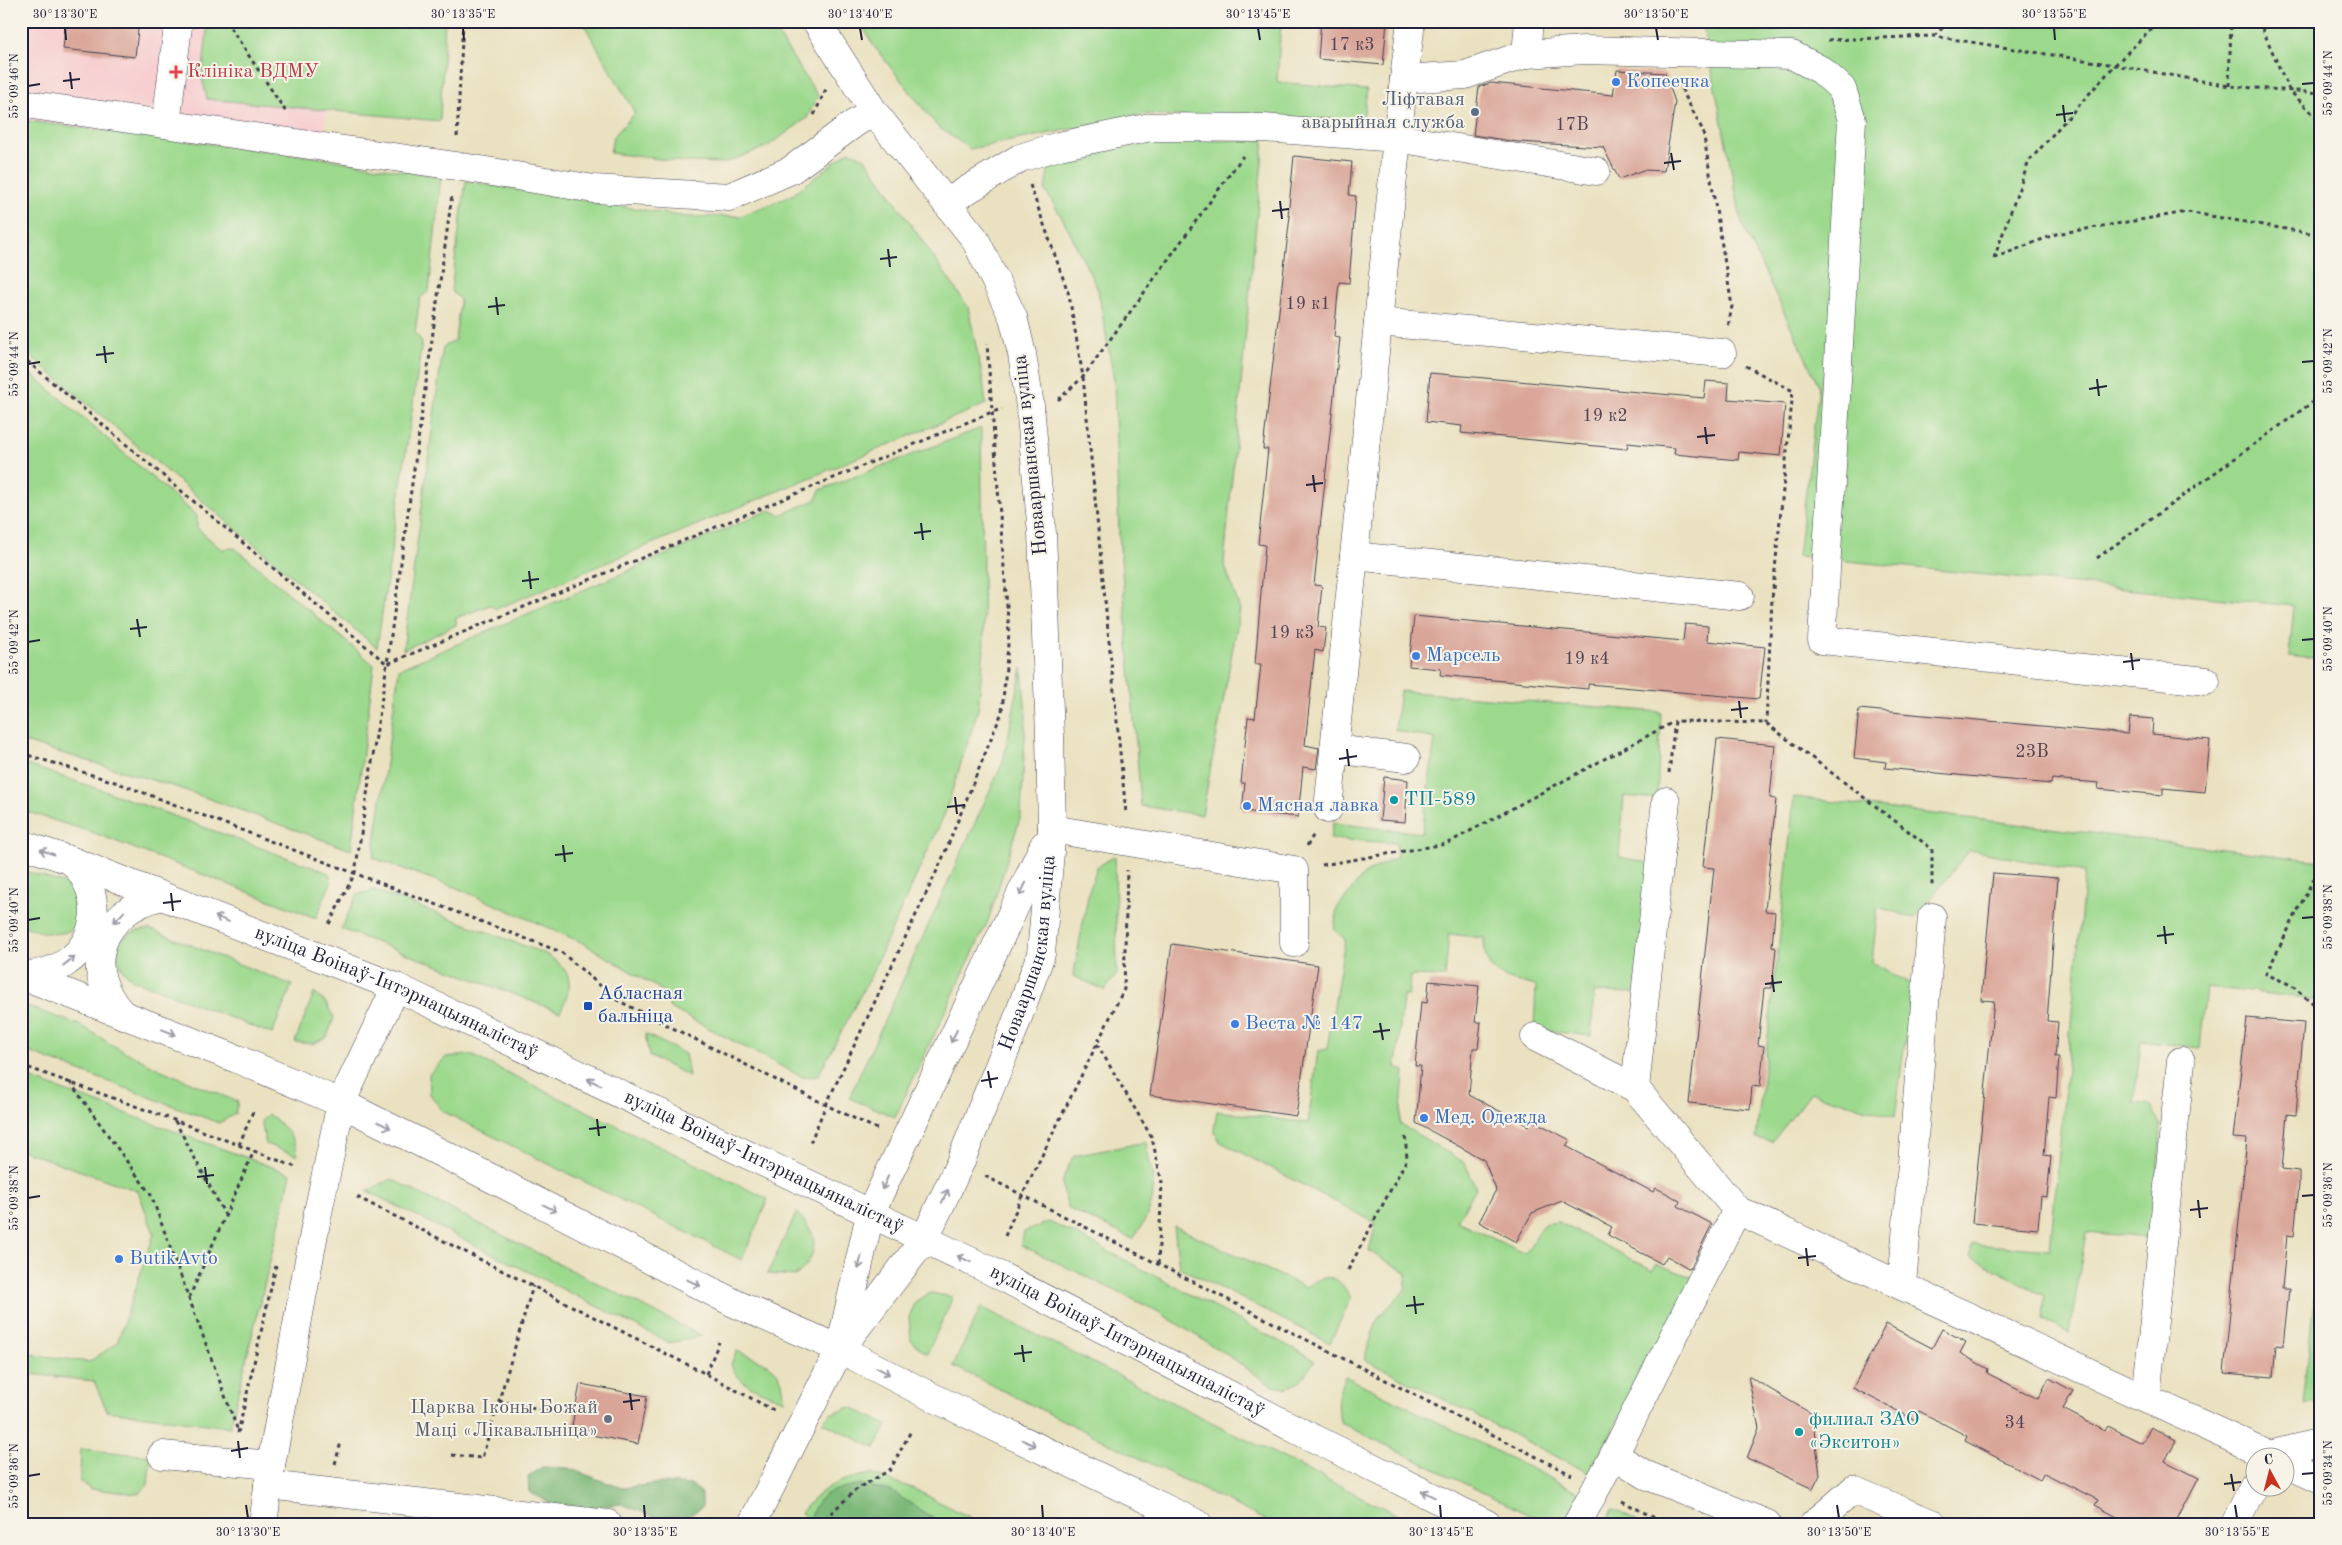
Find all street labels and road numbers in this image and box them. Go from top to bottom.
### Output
street label: Новааршанская вуліца [1011,354,1051,556]
street label: Новааршанская вуліца [996,854,1060,1054]
street label: вуліца Воінаў-Інтэрнацыяналістаў [252,923,542,1063]
street label: вуліца Воінаў-Інтэрнацыяналістаў [621,1087,907,1238]
street label: вуліца Воінаў-Інтэрнацыяналістаў [986,1262,1268,1422]

